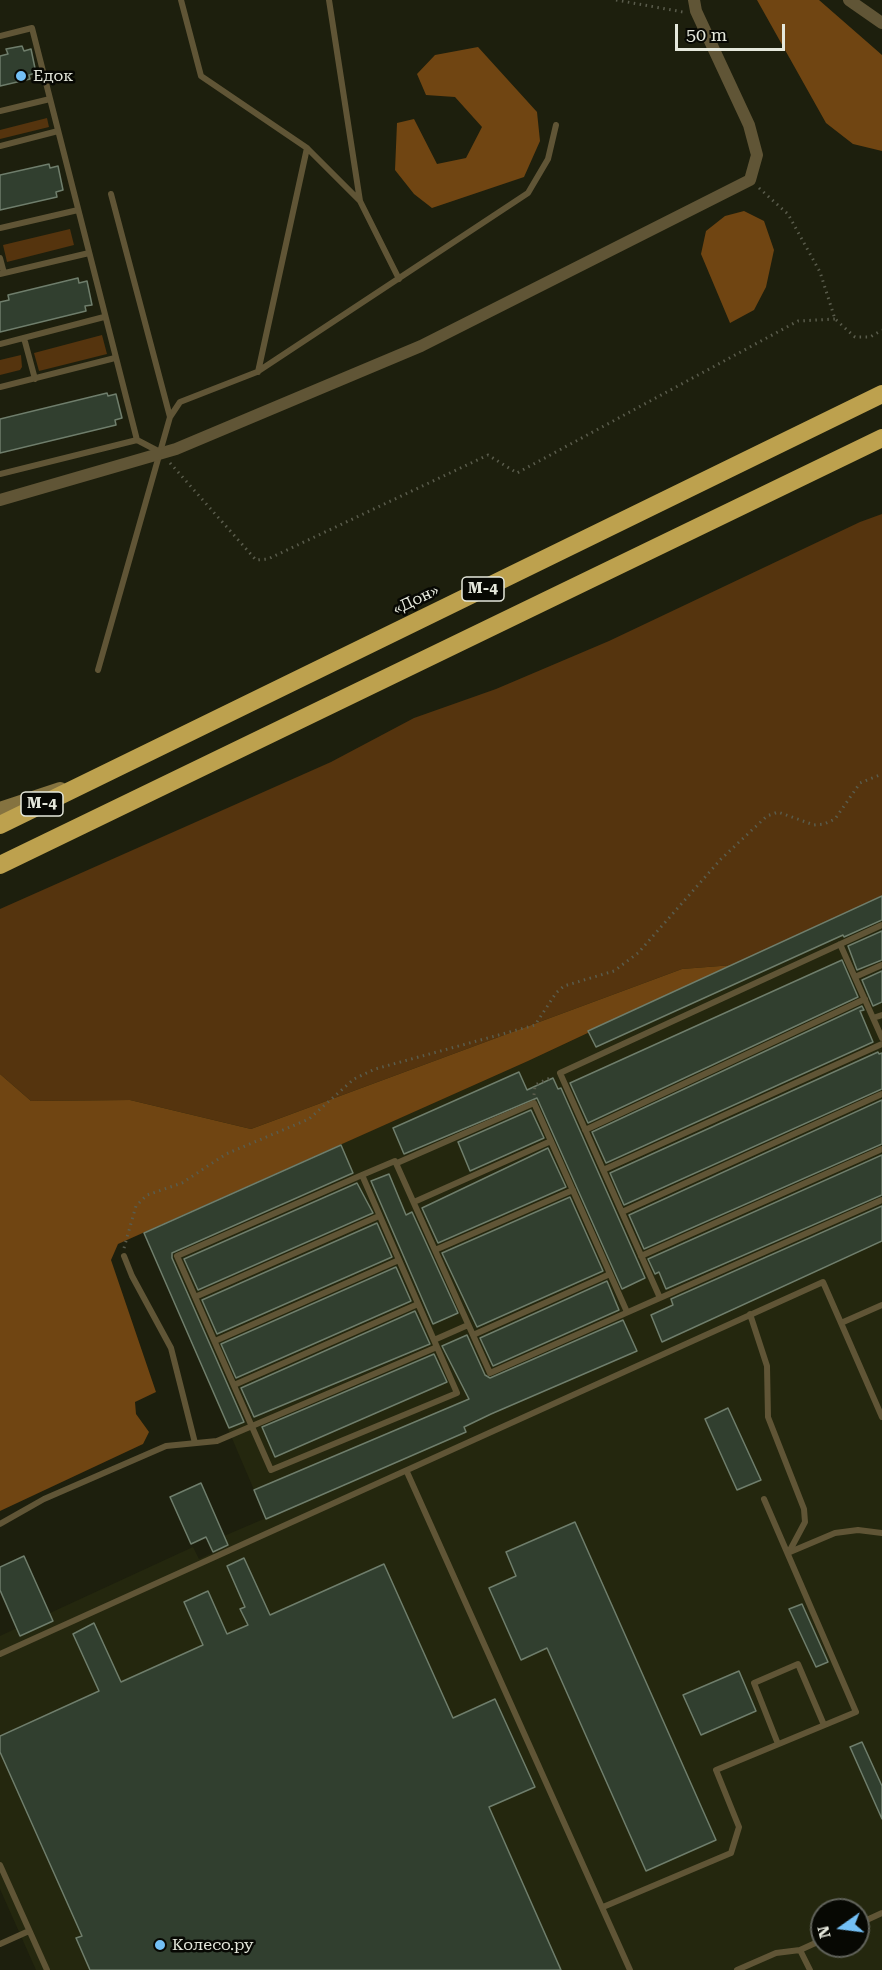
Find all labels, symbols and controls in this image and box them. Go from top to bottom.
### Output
scale bar [678,12,788,50]
text: 50 m [686,24,727,45]
place label: Едок [33,66,73,86]
marker: Едок [14,69,28,83]
road number: М-4 [462,577,504,601]
street label: «Дон» [390,581,442,619]
road number: М-4 [21,792,63,816]
north arrow [810,1898,870,1958]
text: N [813,1924,835,1940]
place label: Колесо.ру [172,1935,253,1955]
marker: Колесо.ру [153,1938,167,1952]

